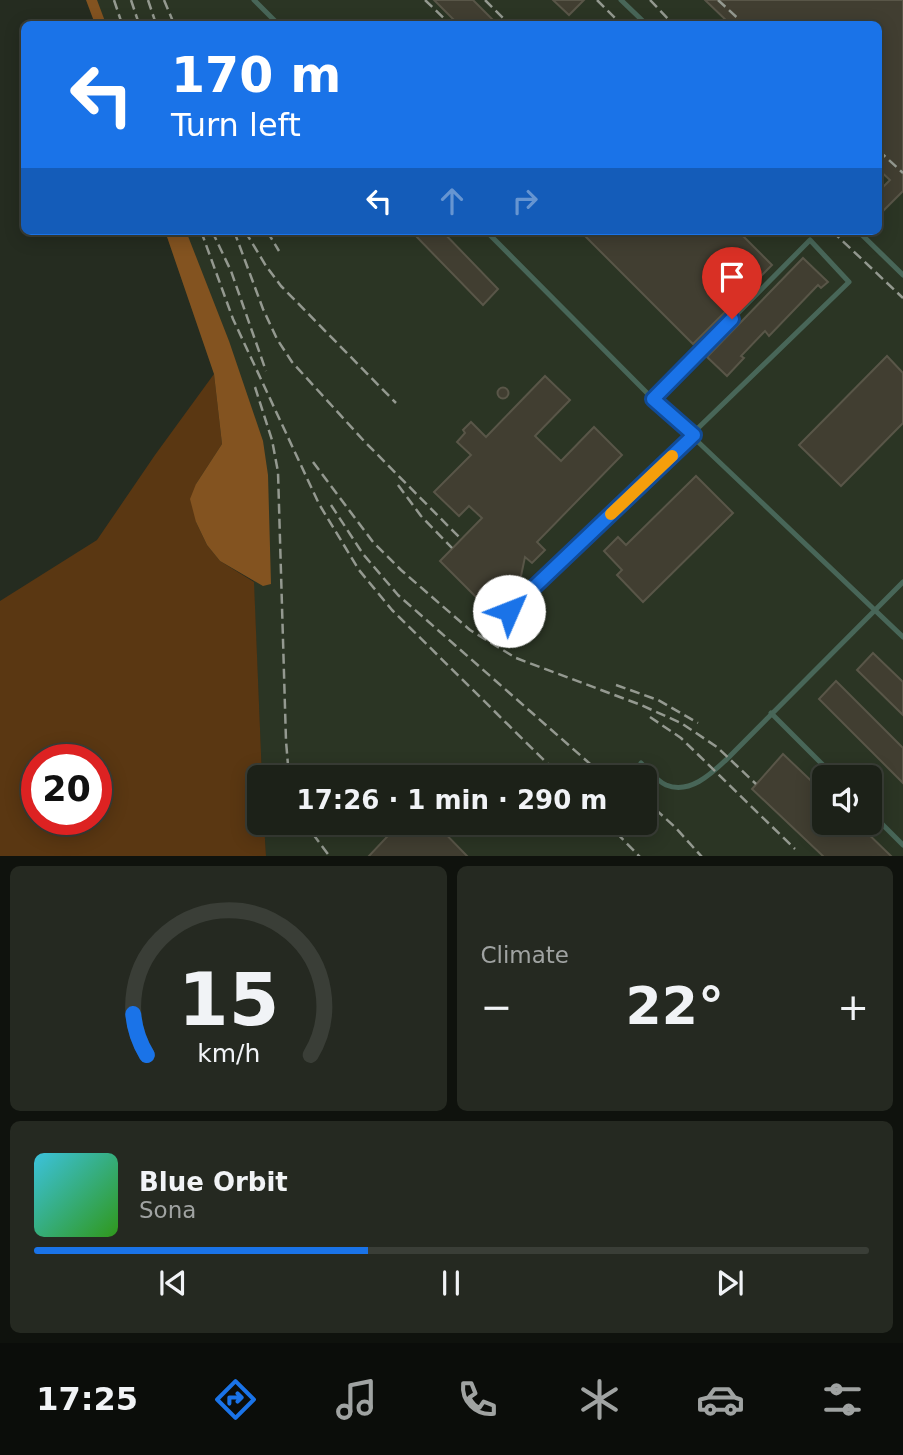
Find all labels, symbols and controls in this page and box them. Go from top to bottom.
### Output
text: 170 m [171,47,341,104]
icon: left [56,49,147,140]
text: Turn left [171,106,301,144]
icon: left [360,182,398,220]
icon: ahead [433,182,471,220]
icon: right [506,182,544,220]
pin [702,247,762,319]
icon: arrive [713,258,751,296]
position arrow [472,574,546,648]
speed limit sign: 20 [21,744,112,835]
map controls [812,765,882,835]
button: sound [812,765,882,835]
text: 17:26 · 1 min · 290 m [297,785,607,815]
text: Climate [481,942,569,968]
text: 15 [178,957,279,1042]
text: 22° [626,976,724,1036]
text: − [481,985,512,1029]
text: + [837,985,869,1029]
text: km/h [197,1038,260,1067]
text: Blue Orbit [139,1167,288,1197]
text: Sona [139,1197,196,1223]
icon: previous [154,1264,192,1302]
icon: pause [432,1264,470,1302]
icon: next [711,1264,749,1302]
icon: directions [211,1375,260,1424]
icon: music [332,1375,381,1424]
icon: phone [453,1375,502,1424]
icon: climate [575,1375,624,1424]
icon: car [696,1375,745,1424]
icon: filters [818,1375,867,1424]
text: 17:25 [36,1380,138,1418]

